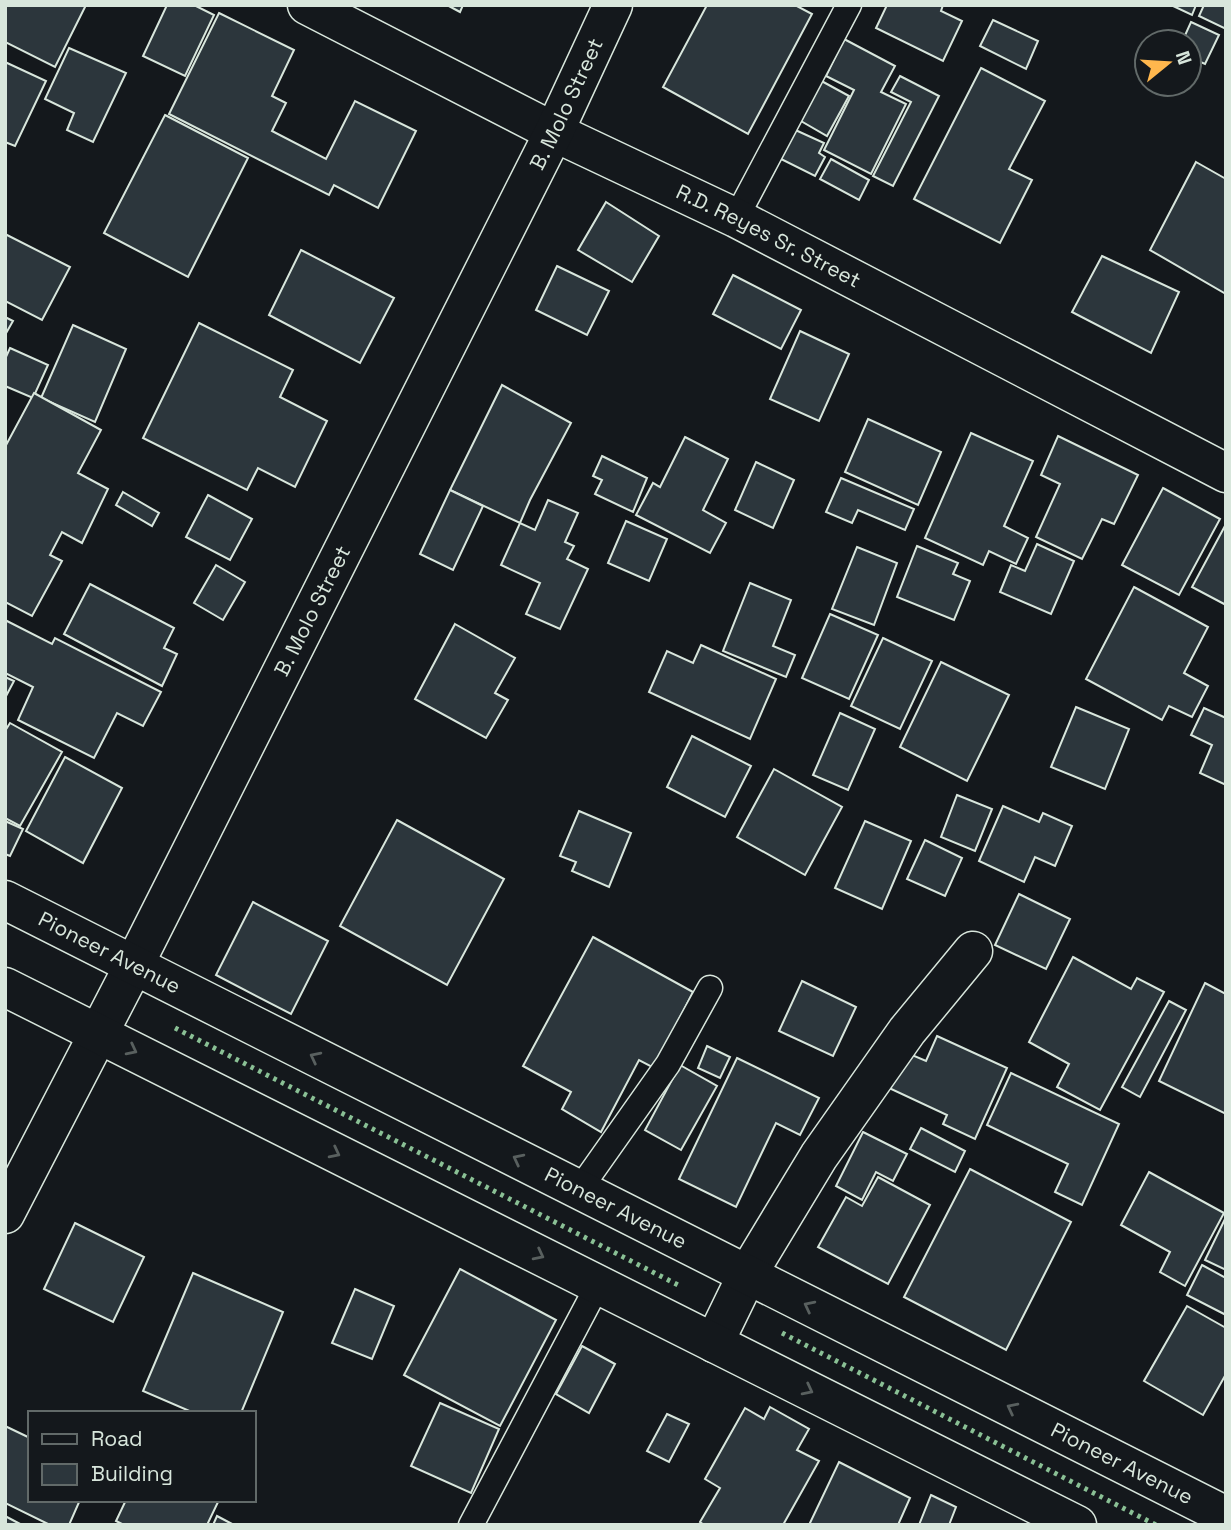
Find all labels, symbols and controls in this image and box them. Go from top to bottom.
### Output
north arrow [1133,28,1203,98]
street label: B. Molo Street [523,34,609,174]
text: N [1170,48,1198,68]
street label: R.D. Reyes Sr. Street [672,178,865,294]
street label: B. Molo Street [268,541,356,681]
street label: Pioneer Avenue [34,905,185,999]
one-way arrow [125,1042,137,1056]
one-way arrow [310,1051,322,1065]
one-way arrow [328,1144,340,1158]
one-way arrow [513,1153,525,1167]
street label: Pioneer Avenue [540,1161,692,1255]
one-way arrow [531,1246,544,1260]
one-way arrow [804,1300,816,1314]
one-way arrow [800,1381,813,1395]
one-way arrow [1007,1403,1019,1417]
legend [28,1411,256,1502]
street label: Pioneer Avenue [1047,1416,1198,1510]
text: Road [91,1425,143,1452]
text: Building [91,1460,173,1487]

